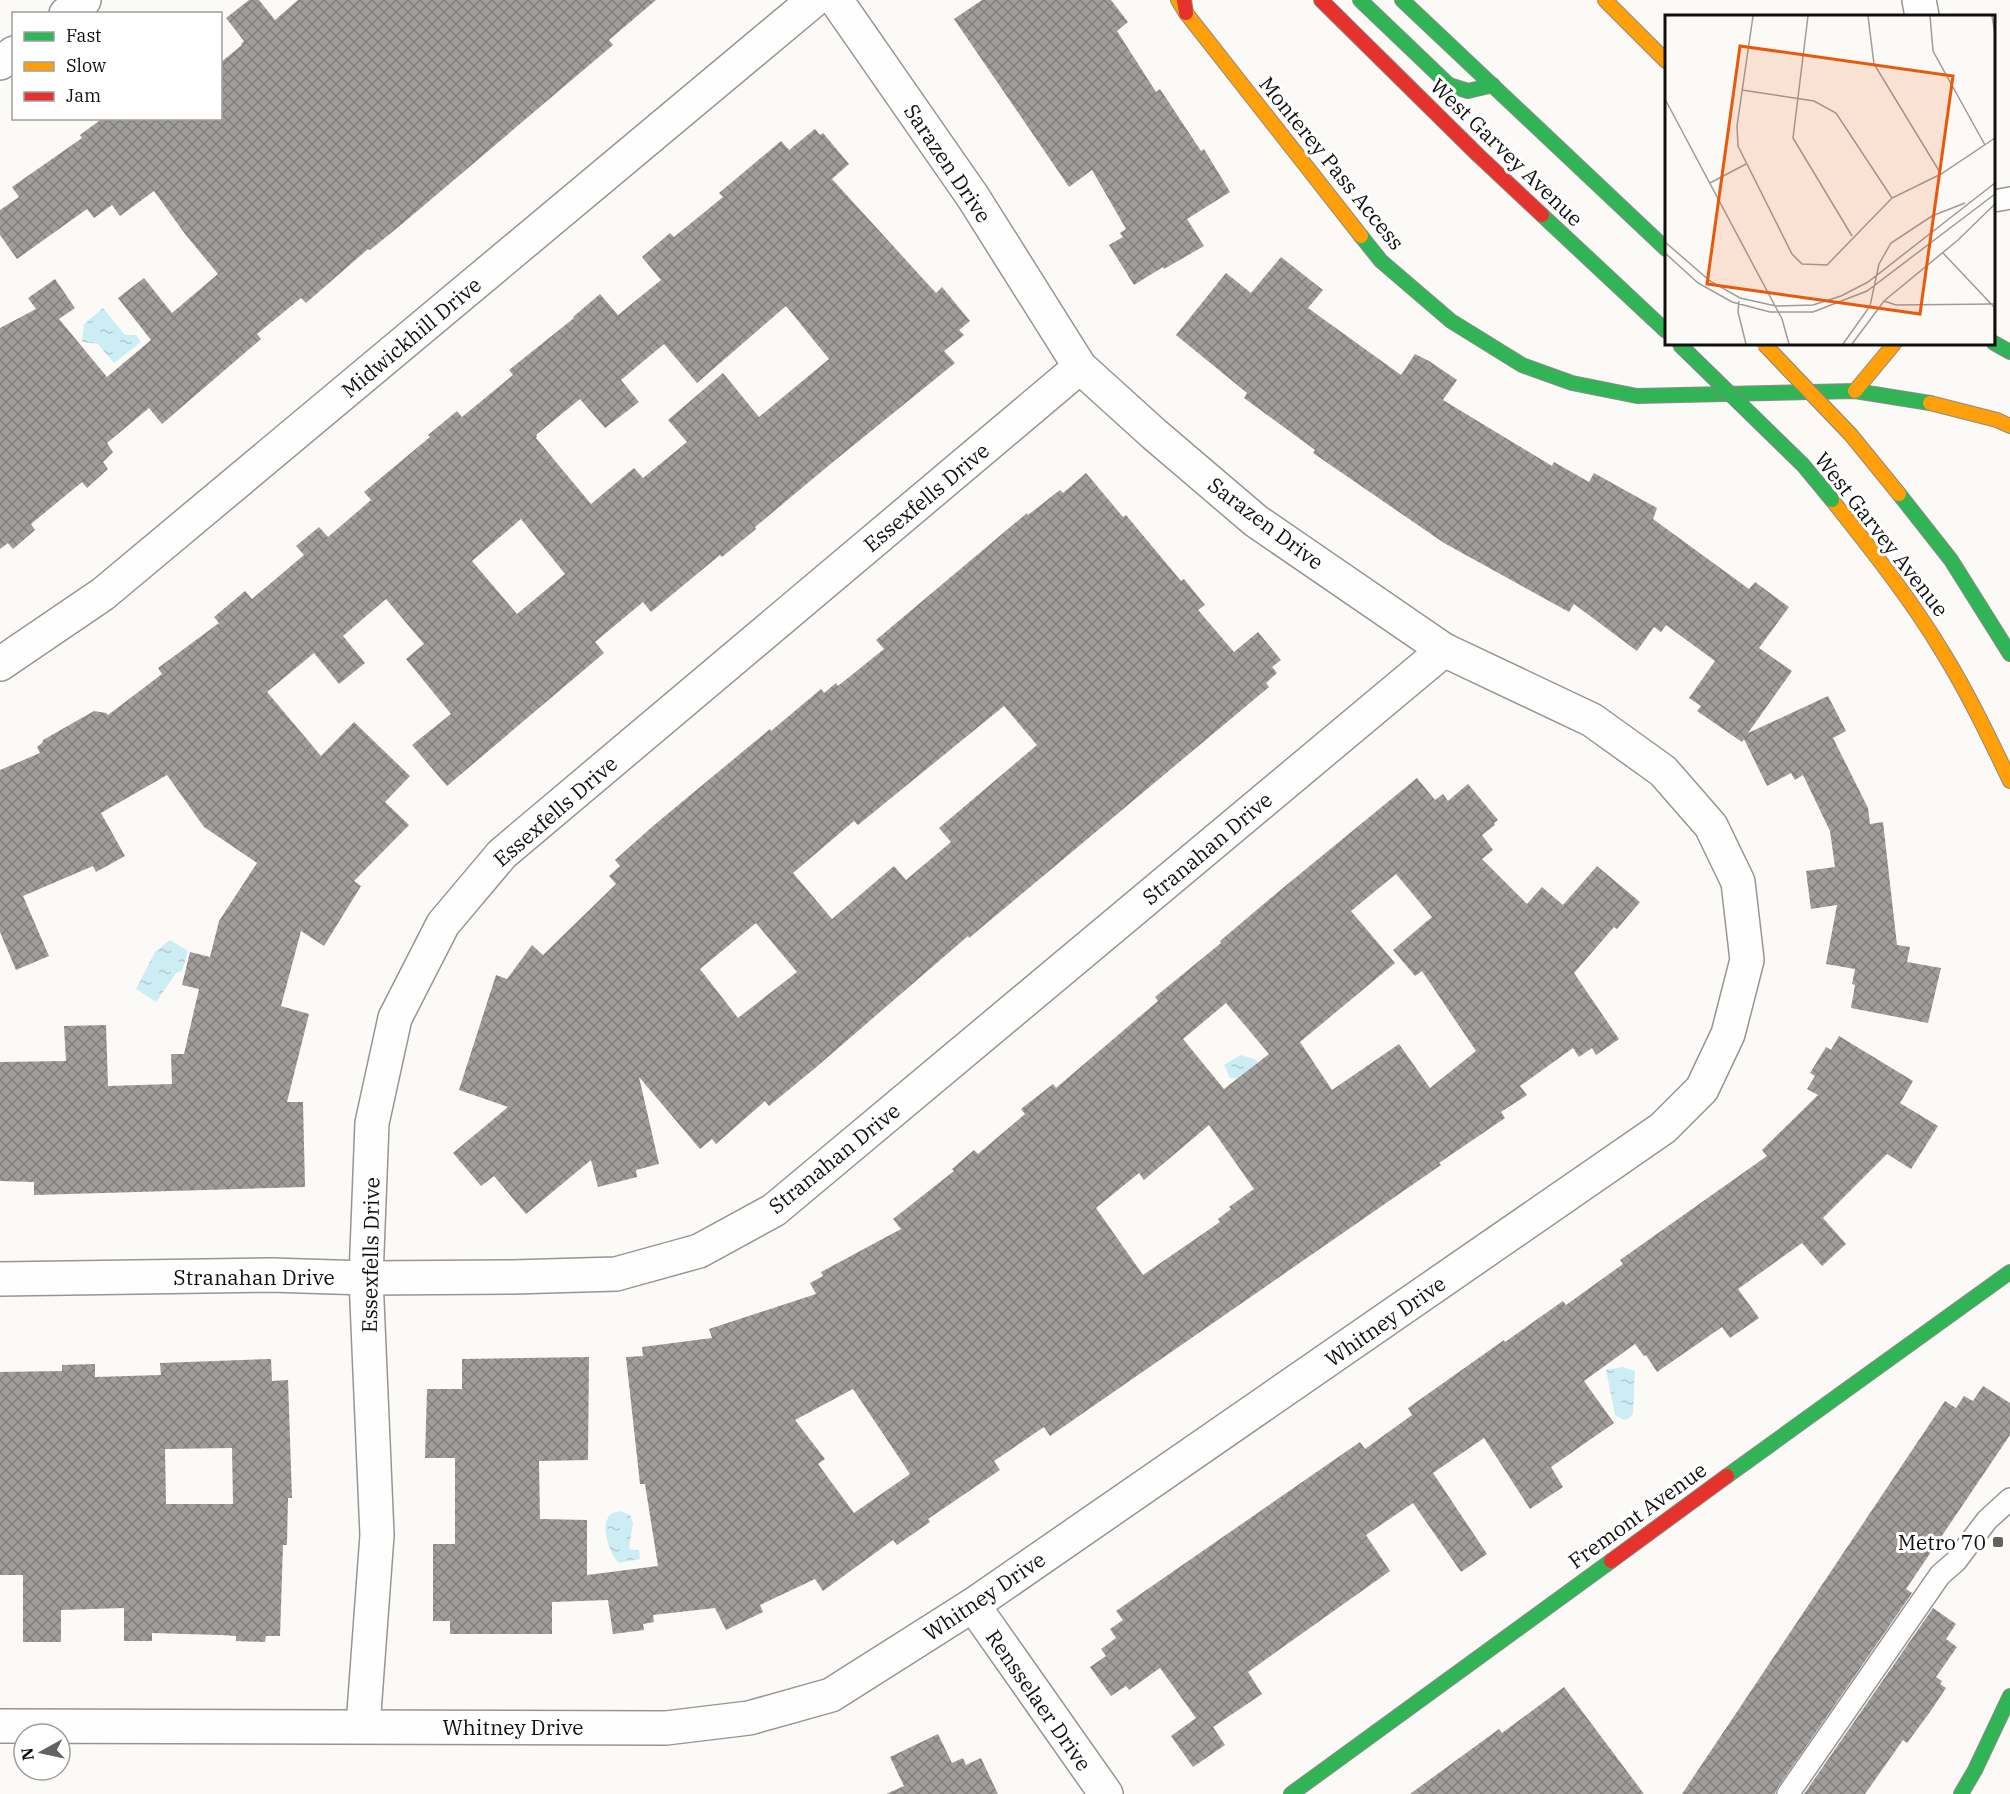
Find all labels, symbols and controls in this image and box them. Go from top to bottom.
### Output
legend [12,12,222,120]
inset map [1665,15,1995,345]
text: Fast [66,24,101,47]
text: Slow [66,54,106,77]
street label: Monterey Pass Access [1253,70,1411,256]
street label: West Garvey Avenue [1425,72,1589,232]
text: Jam [66,84,101,107]
street label: Sarazen Drive [898,98,998,228]
street label: Midwickhill Drive [335,270,487,404]
street label: Essexfells Drive [857,436,995,558]
street label: West Garvey Avenue [1809,446,1955,622]
street label: Sarazen Drive [1203,470,1329,576]
street label: Essexfells Drive [487,749,623,873]
street label: Stranahan Drive [1136,785,1278,911]
street label: Stranahan Drive [763,1096,905,1220]
street label: Essexfells Drive [355,1177,385,1333]
street label: Stranahan Drive [173,1263,335,1291]
street label: Whitney Drive [1319,1269,1451,1373]
street label: Fremont Avenue [1562,1455,1712,1575]
place label: Metro 70 [1898,1528,1986,1556]
marker: Metro 70 [1991,1535,2005,1549]
street label: Whitney Drive [918,1545,1050,1647]
street label: Rensselaer Drive [980,1624,1098,1776]
street label: Whitney Drive [442,1713,584,1741]
north arrow [12,1722,72,1782]
text: N [16,1746,38,1762]

